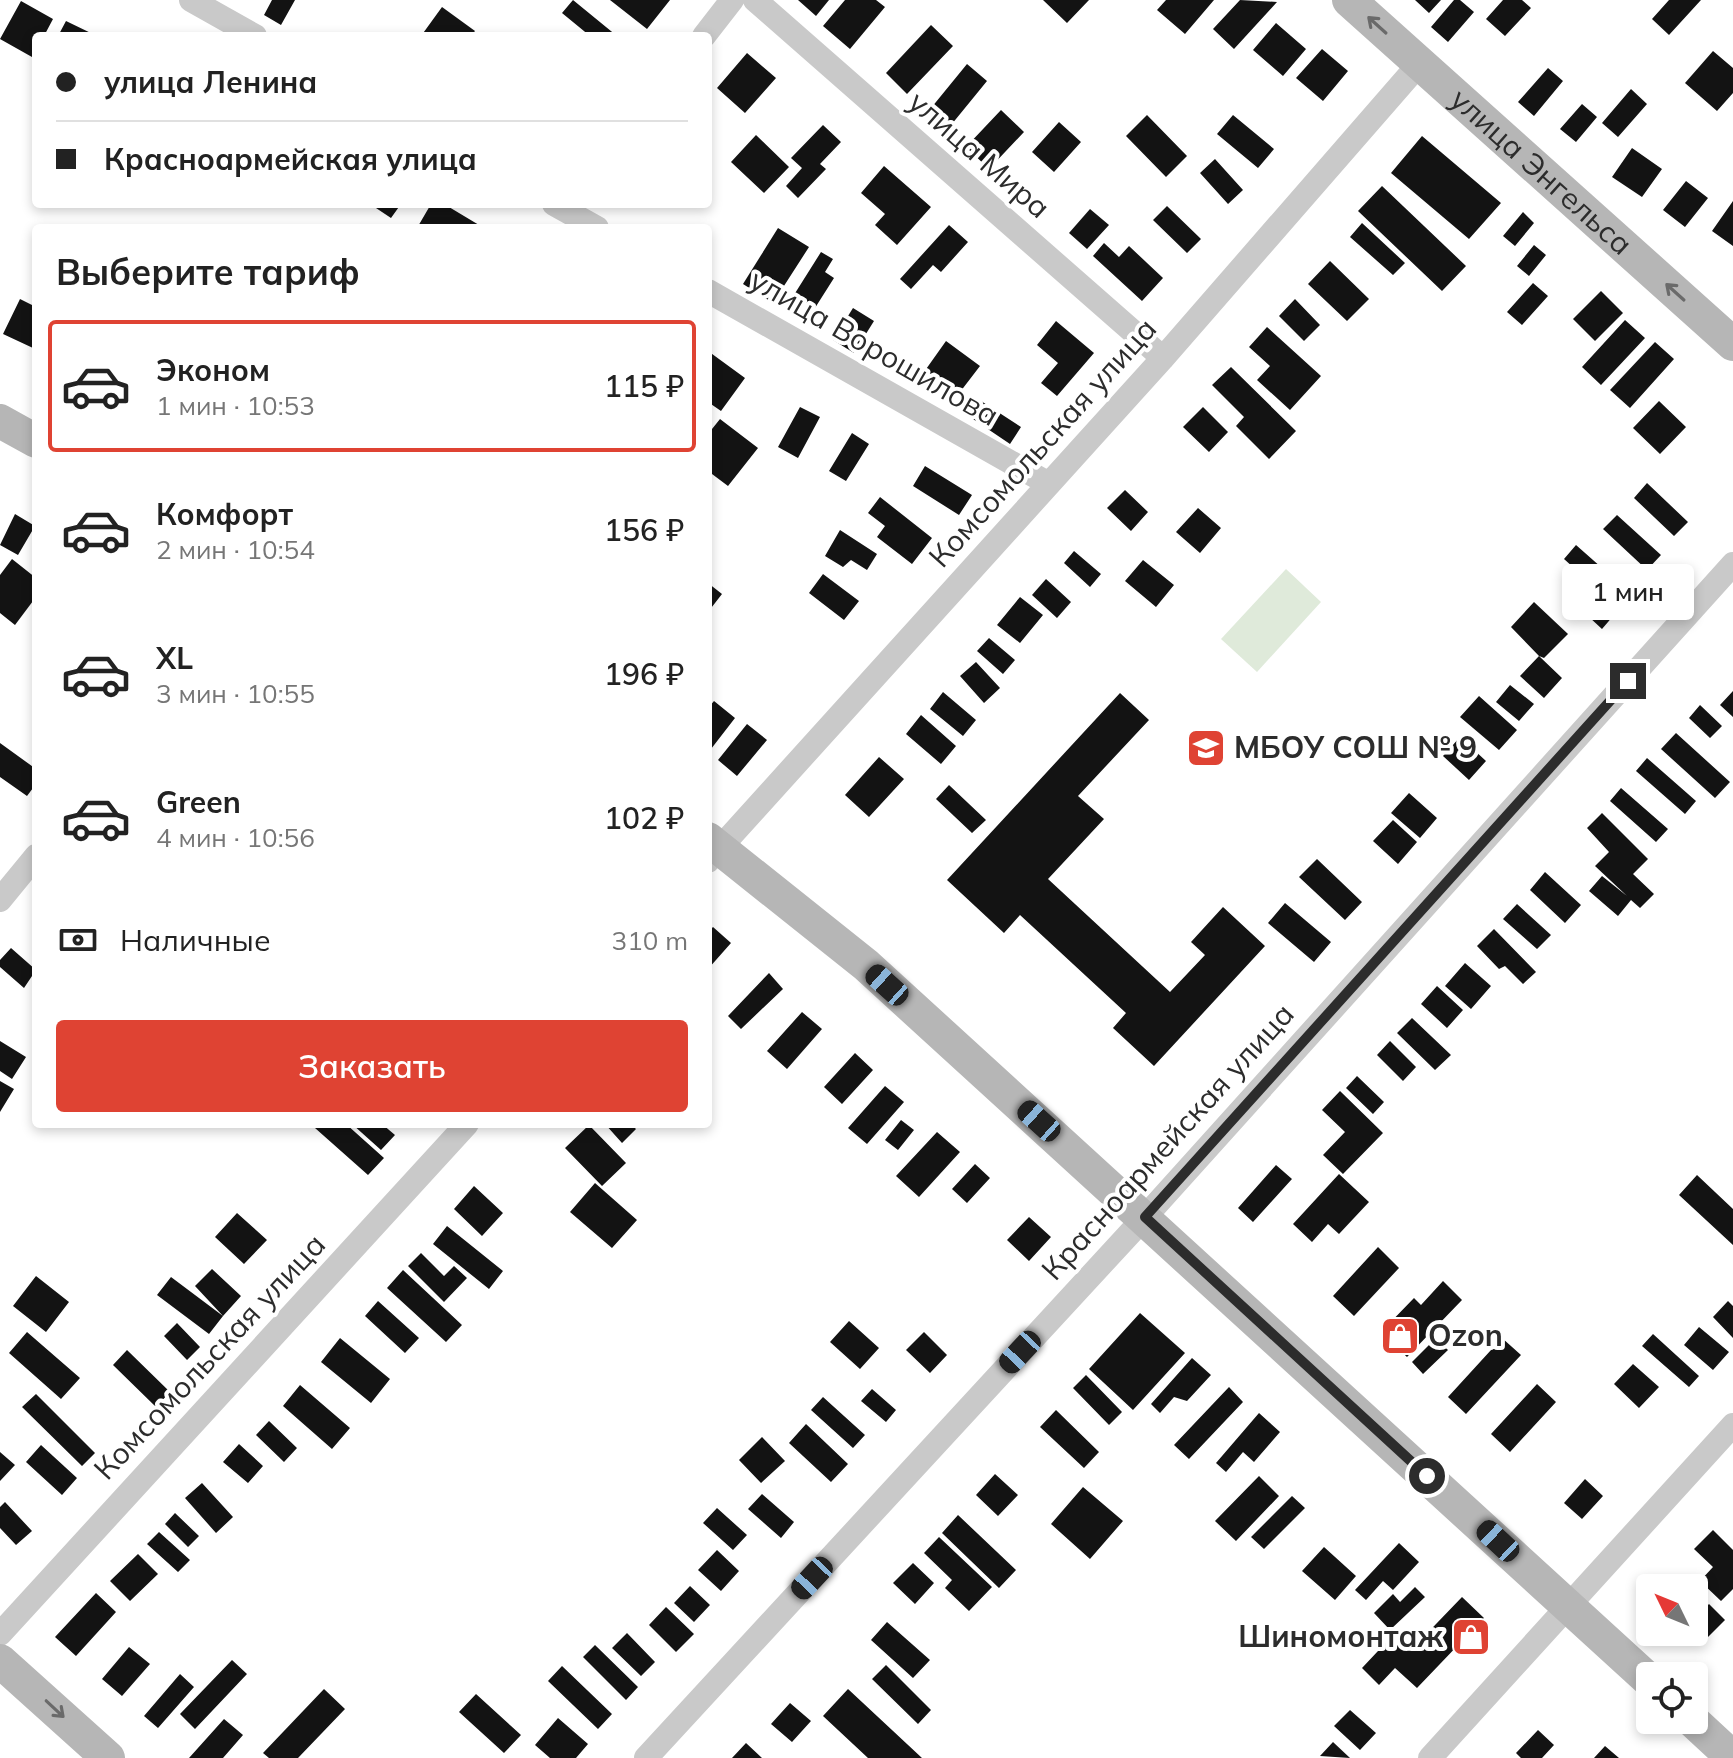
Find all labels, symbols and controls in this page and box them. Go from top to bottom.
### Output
one-way arrow [1367,15,1387,34]
text: улица Ленина [104,63,317,101]
street label: улица Энгельса [1443,80,1641,263]
street label: улица Мира [901,82,1058,226]
text: Красноармейская улица [104,140,477,178]
text: Выберите тариф [56,249,360,294]
street label: улица Ворошилова [743,260,1006,434]
one-way arrow [1665,283,1685,301]
street label: Комсомольская улица [920,310,1164,575]
icon: car [60,350,132,422]
text: Эконом [156,351,270,389]
text: 115 ₽ [604,367,684,405]
text: 1 мин · 10:53 [156,389,315,422]
icon: car [60,494,132,566]
text: Комфорт [156,495,293,533]
text: 156 ₽ [604,511,684,549]
text: 2 мин · 10:54 [156,533,315,566]
callout: 1 мин [1562,565,1694,621]
text: 1 мин [1592,575,1664,608]
icon: car [60,638,132,710]
text: XL [156,639,193,677]
text: 196 ₽ [604,655,684,693]
route end [1610,663,1646,699]
text: 3 мин · 10:55 [156,677,315,710]
school or university icon: МБОУ СОШ № 9 [1185,727,1227,769]
place label: МБОУ СОШ № 9 [1234,728,1477,766]
icon: car [60,782,132,854]
text: Green [156,783,241,821]
text: 102 ₽ [604,799,684,837]
text: 4 мин · 10:56 [156,821,315,854]
icon: cash [56,918,100,962]
text: Наличные [120,921,271,959]
text: 310 m [612,924,688,957]
car [861,960,913,1010]
street label: Красноармейская улица [1033,995,1302,1288]
button: Заказать [56,1020,688,1112]
car [1013,1096,1065,1146]
street label: Комсомольская улица [85,1225,333,1487]
shop icon: Ozon [1379,1315,1421,1357]
place label: Ozon [1428,1316,1503,1354]
car [995,1326,1045,1378]
route start [1409,1458,1445,1494]
car [1472,1516,1524,1566]
car [787,1552,837,1604]
north arrow [1636,1574,1708,1646]
map controls [1636,1574,1708,1734]
shop icon: Шиномонтаж [1450,1616,1492,1658]
place label: Шиномонтаж [1238,1617,1444,1655]
button: locate [1636,1662,1708,1734]
one-way arrow [45,1699,65,1718]

